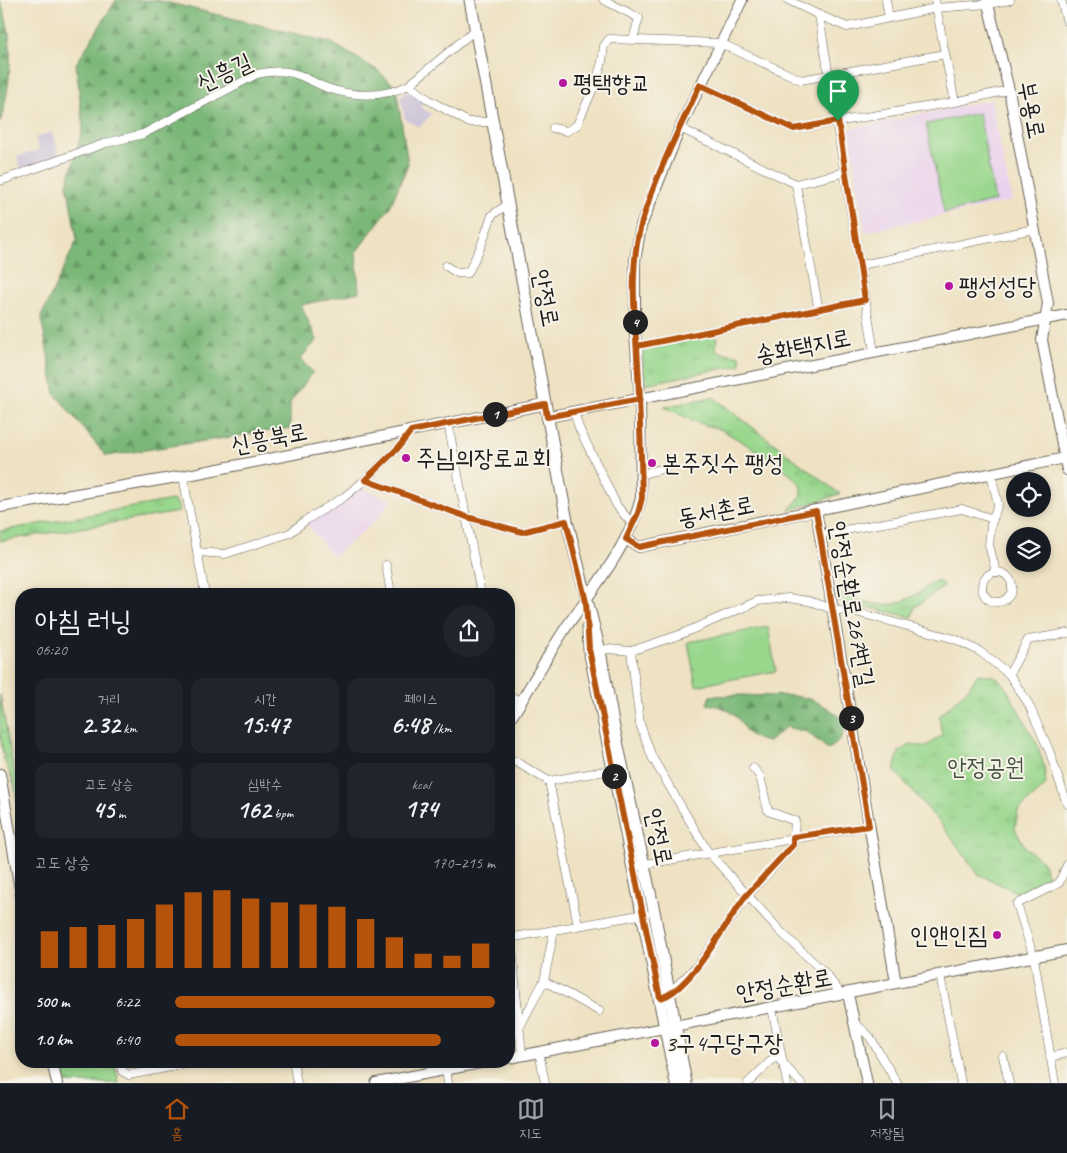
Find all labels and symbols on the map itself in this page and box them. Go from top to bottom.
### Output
street label: 신흥길 [191,46,257,98]
place label: 평택향교 [573,68,650,98]
pin [817,70,859,121]
marker: 평택향교 [557,77,569,89]
street label: 부용로 [1012,79,1052,141]
street label: 안정로 [526,267,566,329]
place label: 팽성성당 [959,271,1036,301]
marker: 팽성성당 [943,280,955,292]
pin: 4 [622,310,648,334]
street label: 송화택지로 [753,322,853,370]
pin: 1 [482,402,508,426]
street label: 신흥북로 [228,416,310,460]
place label: 주님의장로교회 [416,443,551,473]
place label: 본주짓수 팽성 [662,448,784,478]
marker: 주님의장로교회 [400,452,412,464]
marker: 본주짓수 팽성 [646,457,658,469]
street label: 동서촌로 [675,489,757,533]
street label: 안정순환로267번길 [823,519,881,689]
pin: 3 [838,706,864,730]
park label: 안정공원 [947,752,1025,782]
pin: 2 [602,764,626,788]
street label: 안정로 [638,806,680,868]
place label: 인앤인짐 [910,920,987,950]
marker: 인앤인짐 [991,929,1003,941]
street label: 안정순환로 [734,962,834,1008]
place label: 3구4구당구장 [665,1028,783,1058]
marker: 3구4구당구장 [649,1037,661,1049]

